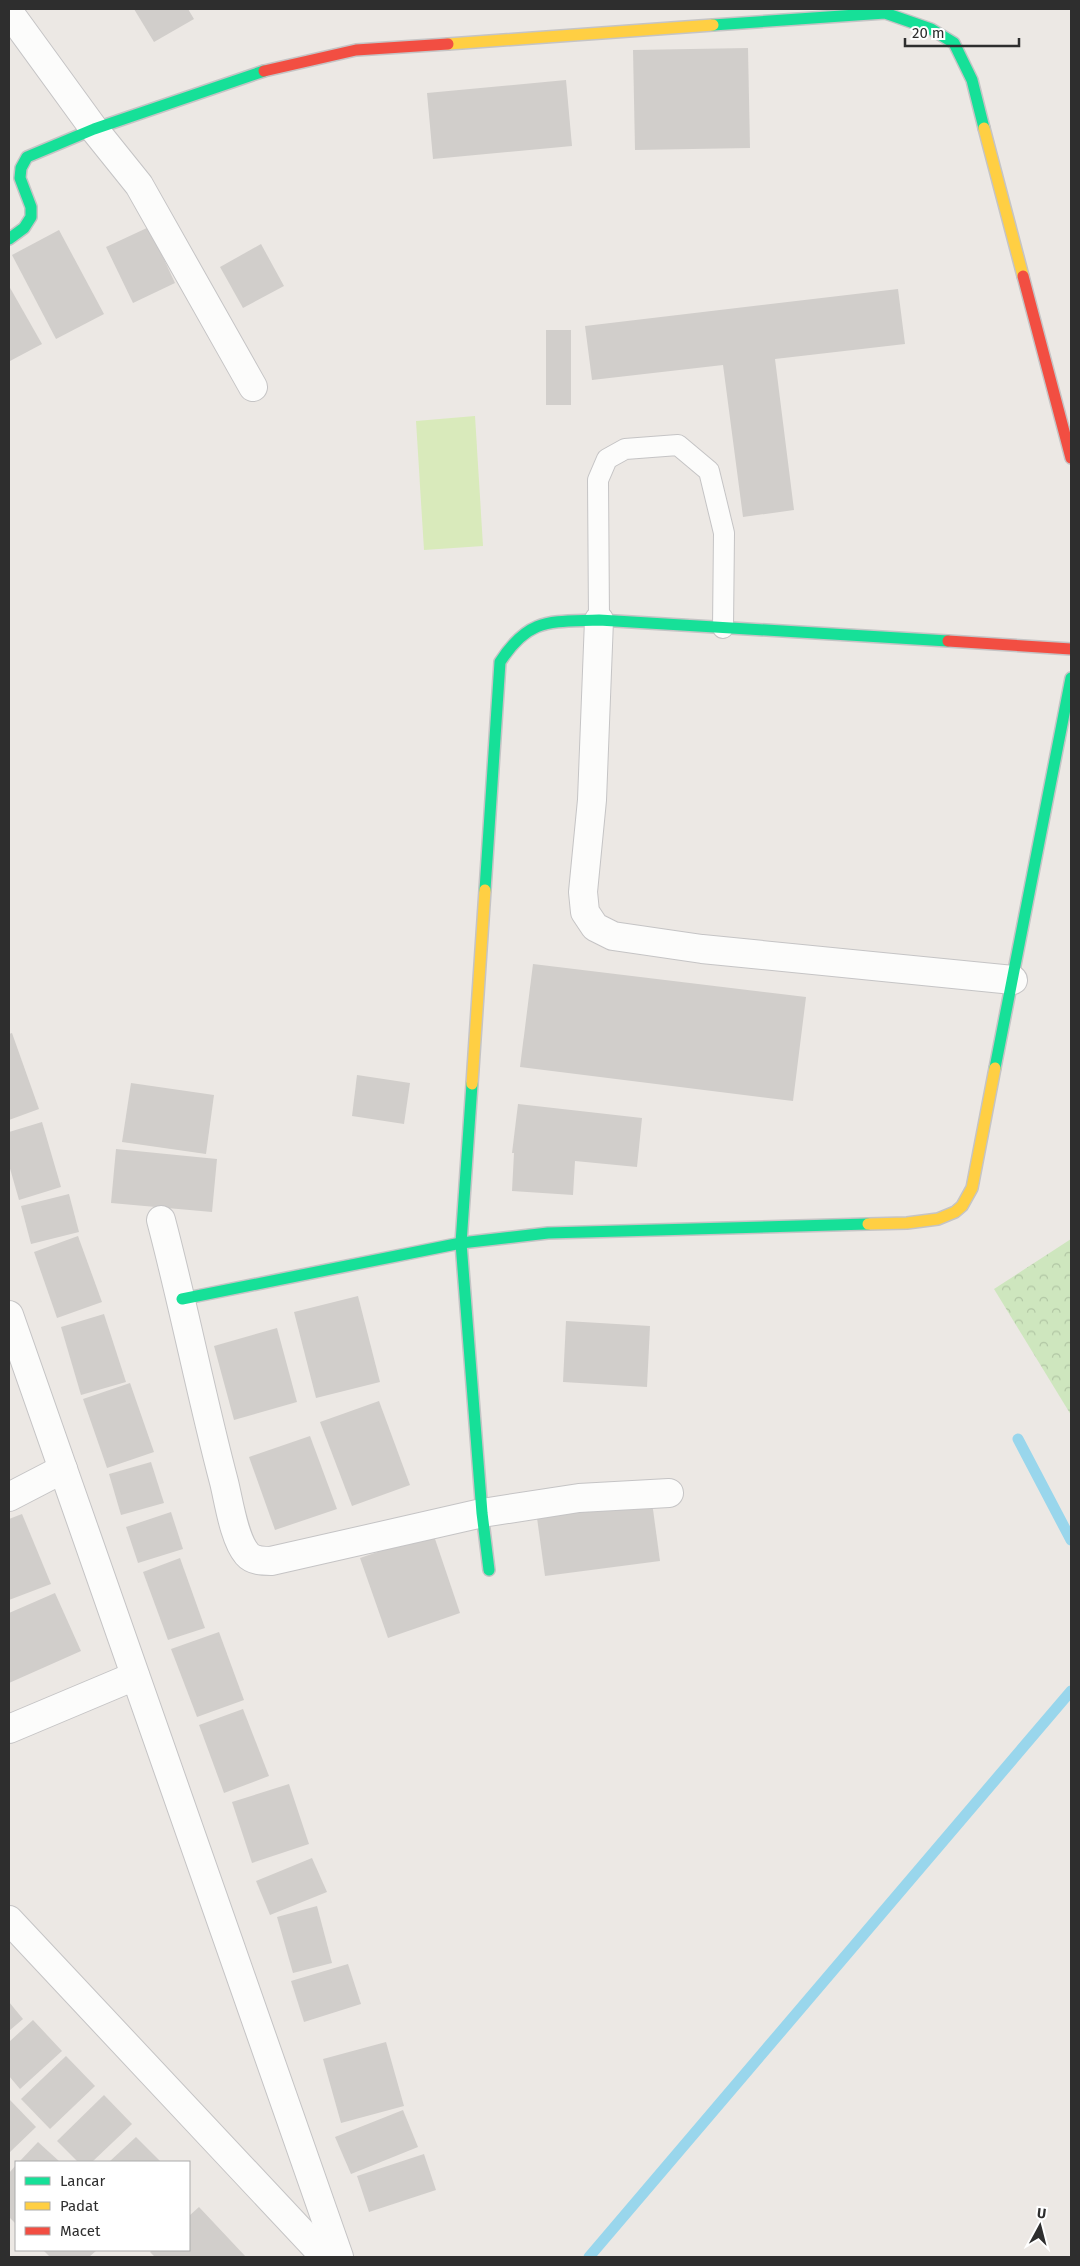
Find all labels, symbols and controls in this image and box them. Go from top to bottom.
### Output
scale bar [905,15,1019,47]
text: 20 m [912,24,945,42]
legend [15,2161,190,2251]
text: Lancar [60,2172,105,2190]
text: Padat [60,2197,99,2215]
north arrow [1015,2201,1065,2251]
text: U [1036,2205,1047,2223]
text: Macet [60,2222,101,2240]

